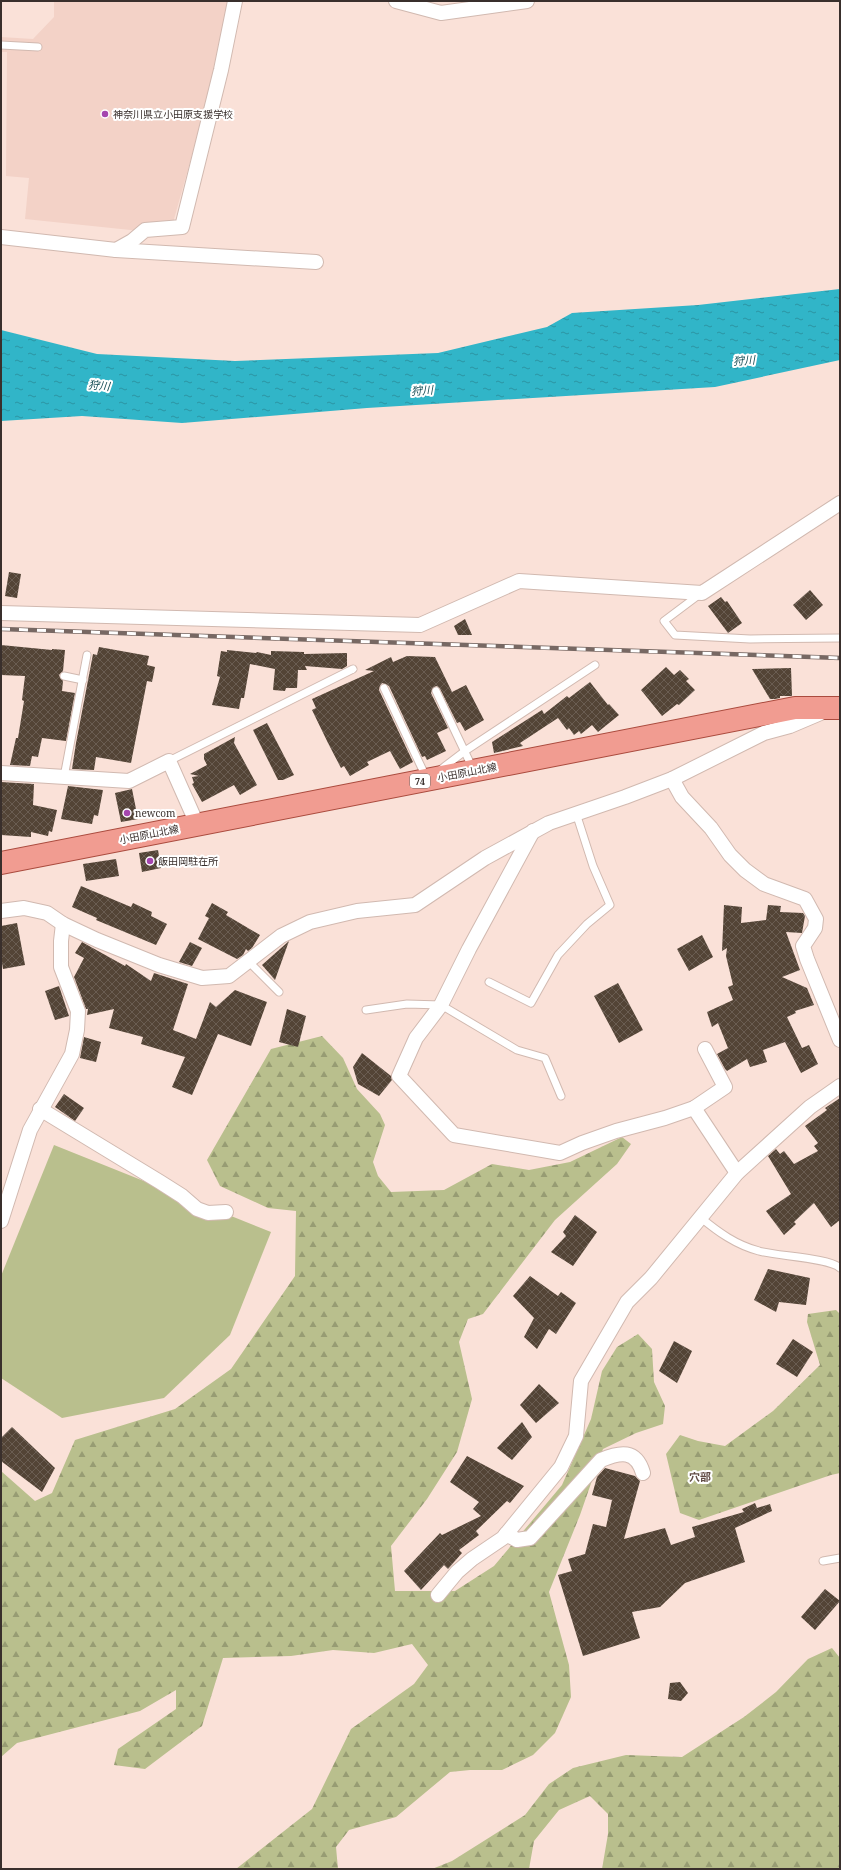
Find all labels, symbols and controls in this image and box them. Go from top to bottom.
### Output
place label: 神奈川県立小田原支援学校 [113,107,233,121]
marker: 神奈川県立小田原支援学校 [100,109,110,119]
water label: 狩川 [733,352,756,368]
water label: 狩川 [87,377,112,394]
water label: 狩川 [411,382,434,398]
street label: 小田原山北線 [436,759,498,785]
road number: 74 [410,774,430,788]
place label: newcom [135,806,176,820]
marker: newcom [122,808,132,818]
street label: 小田原山北線 [118,821,180,847]
place label: 飯田岡駐在所 [158,854,218,868]
marker: 飯田岡駐在所 [145,856,155,866]
district label: 穴部 [689,1469,711,1484]

